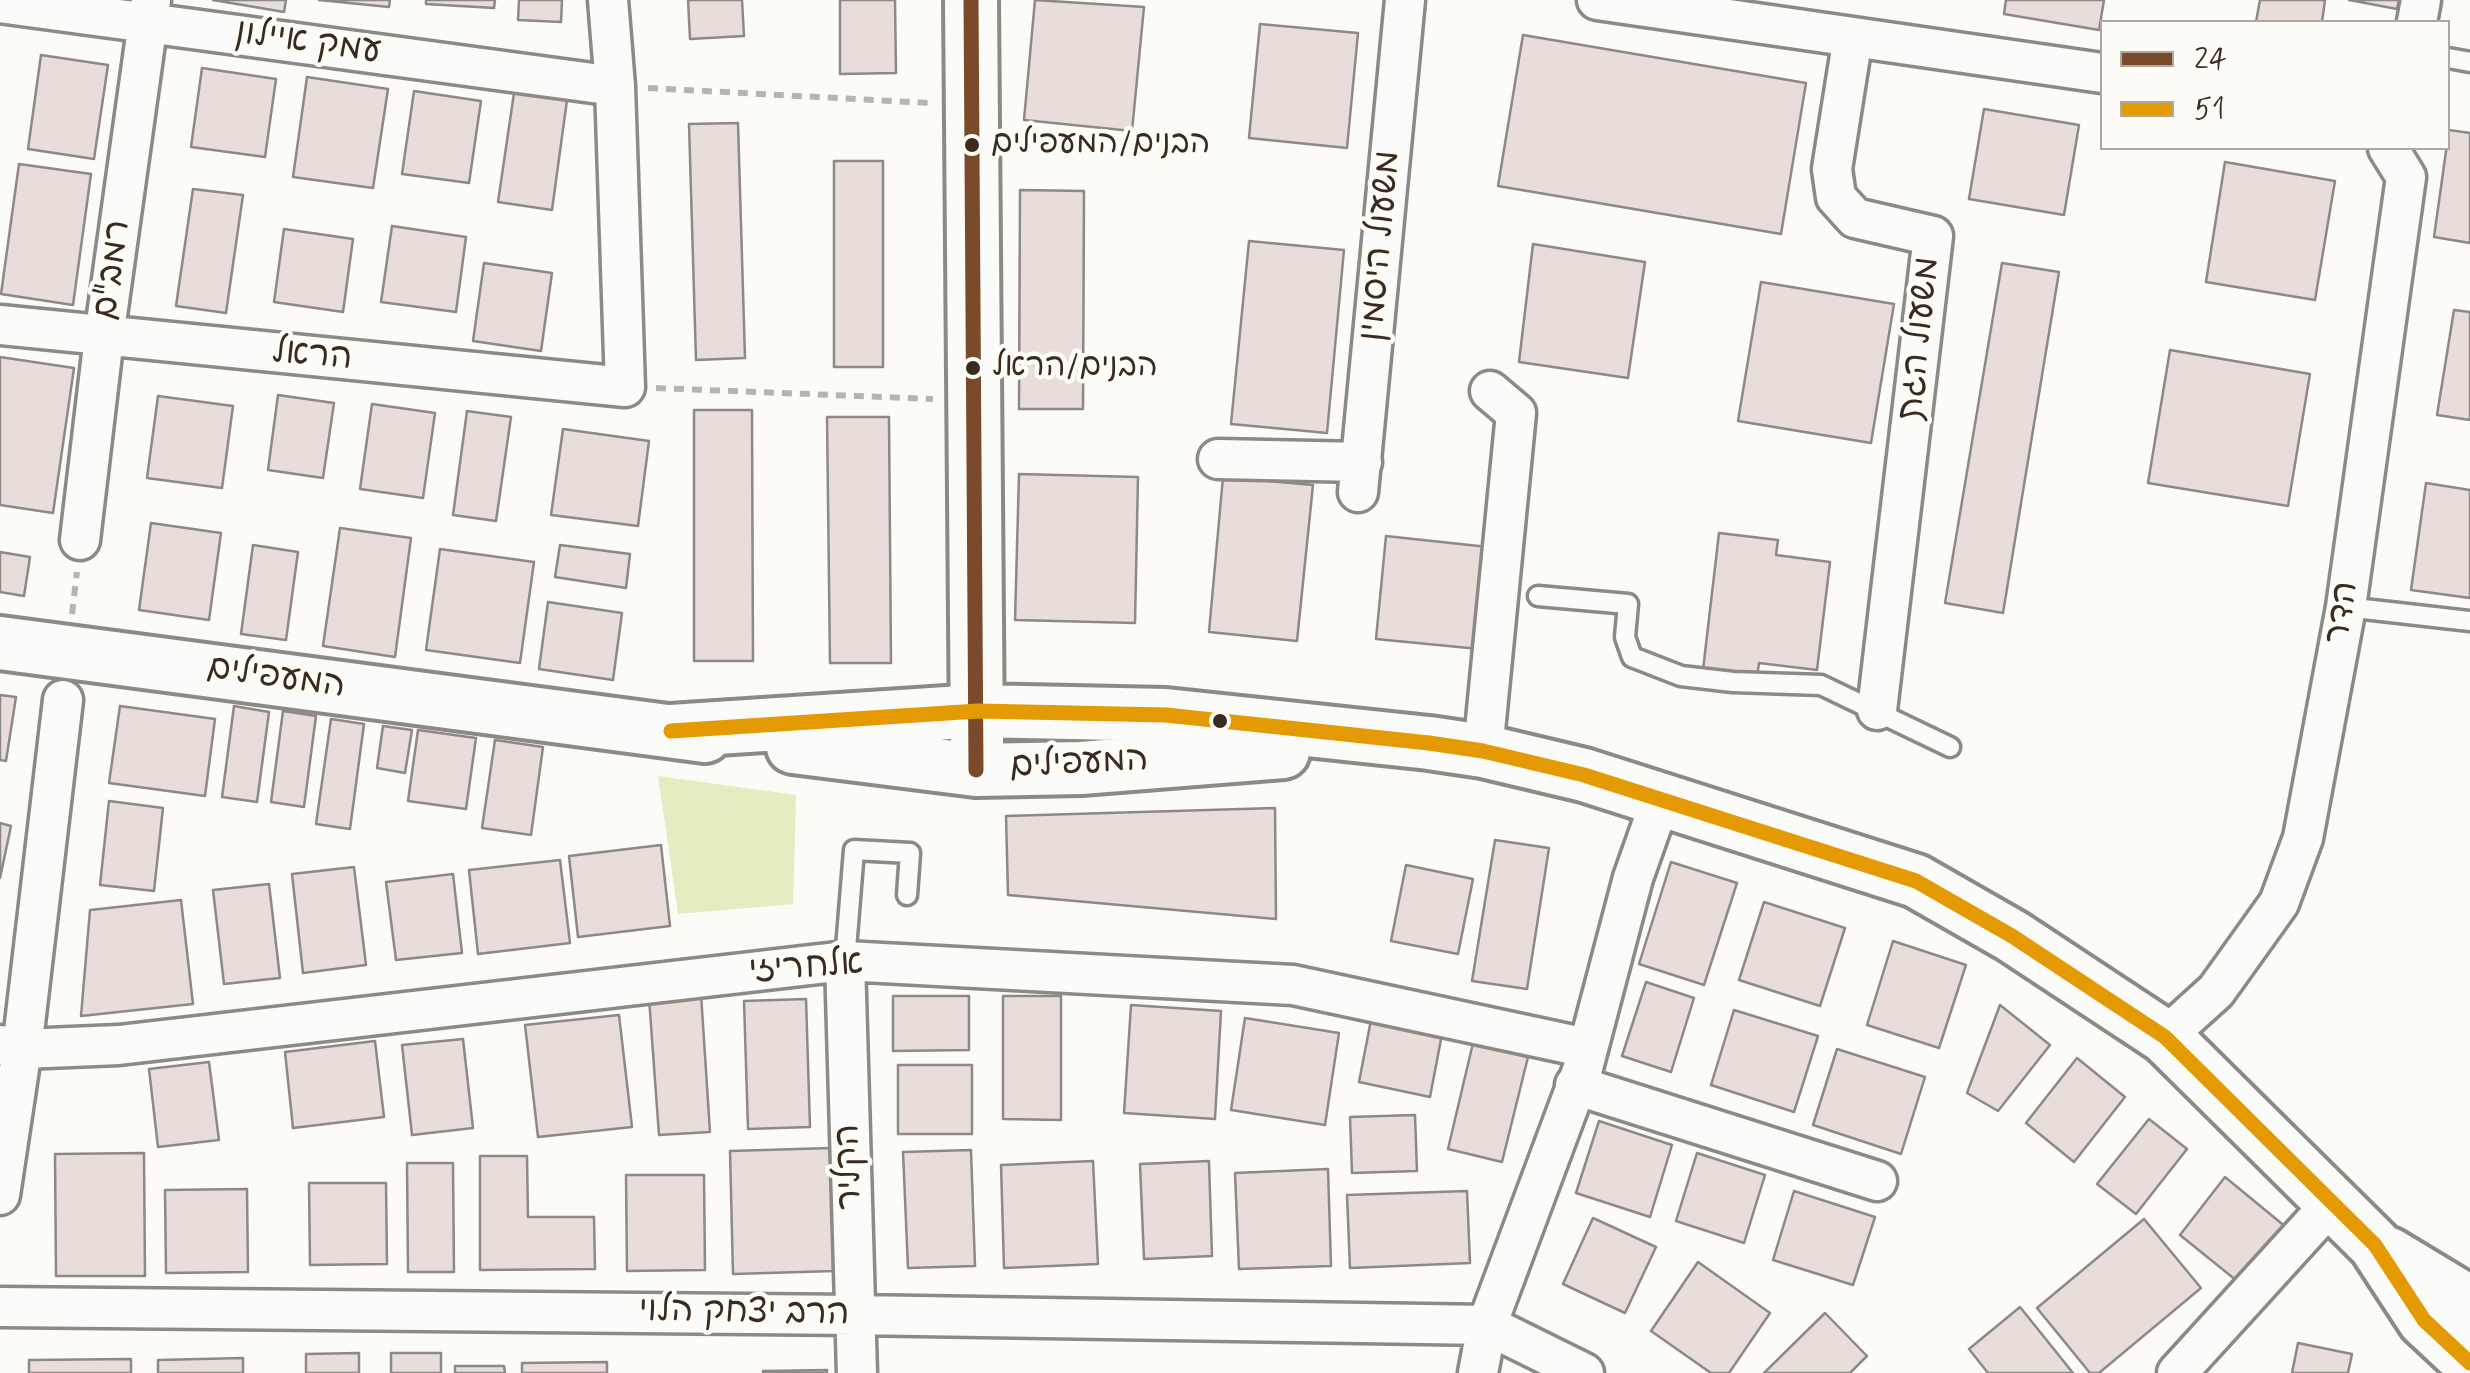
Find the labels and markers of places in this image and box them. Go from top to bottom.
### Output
place label: הבנים/המעפילים [991,126,1211,164]
marker: הבנים/המעפילים [962,135,982,155]
place label: הבנים/הראל [992,349,1158,387]
marker: הבנים/הראל [963,358,983,378]
unlabelled marker [1210,711,1230,731]

